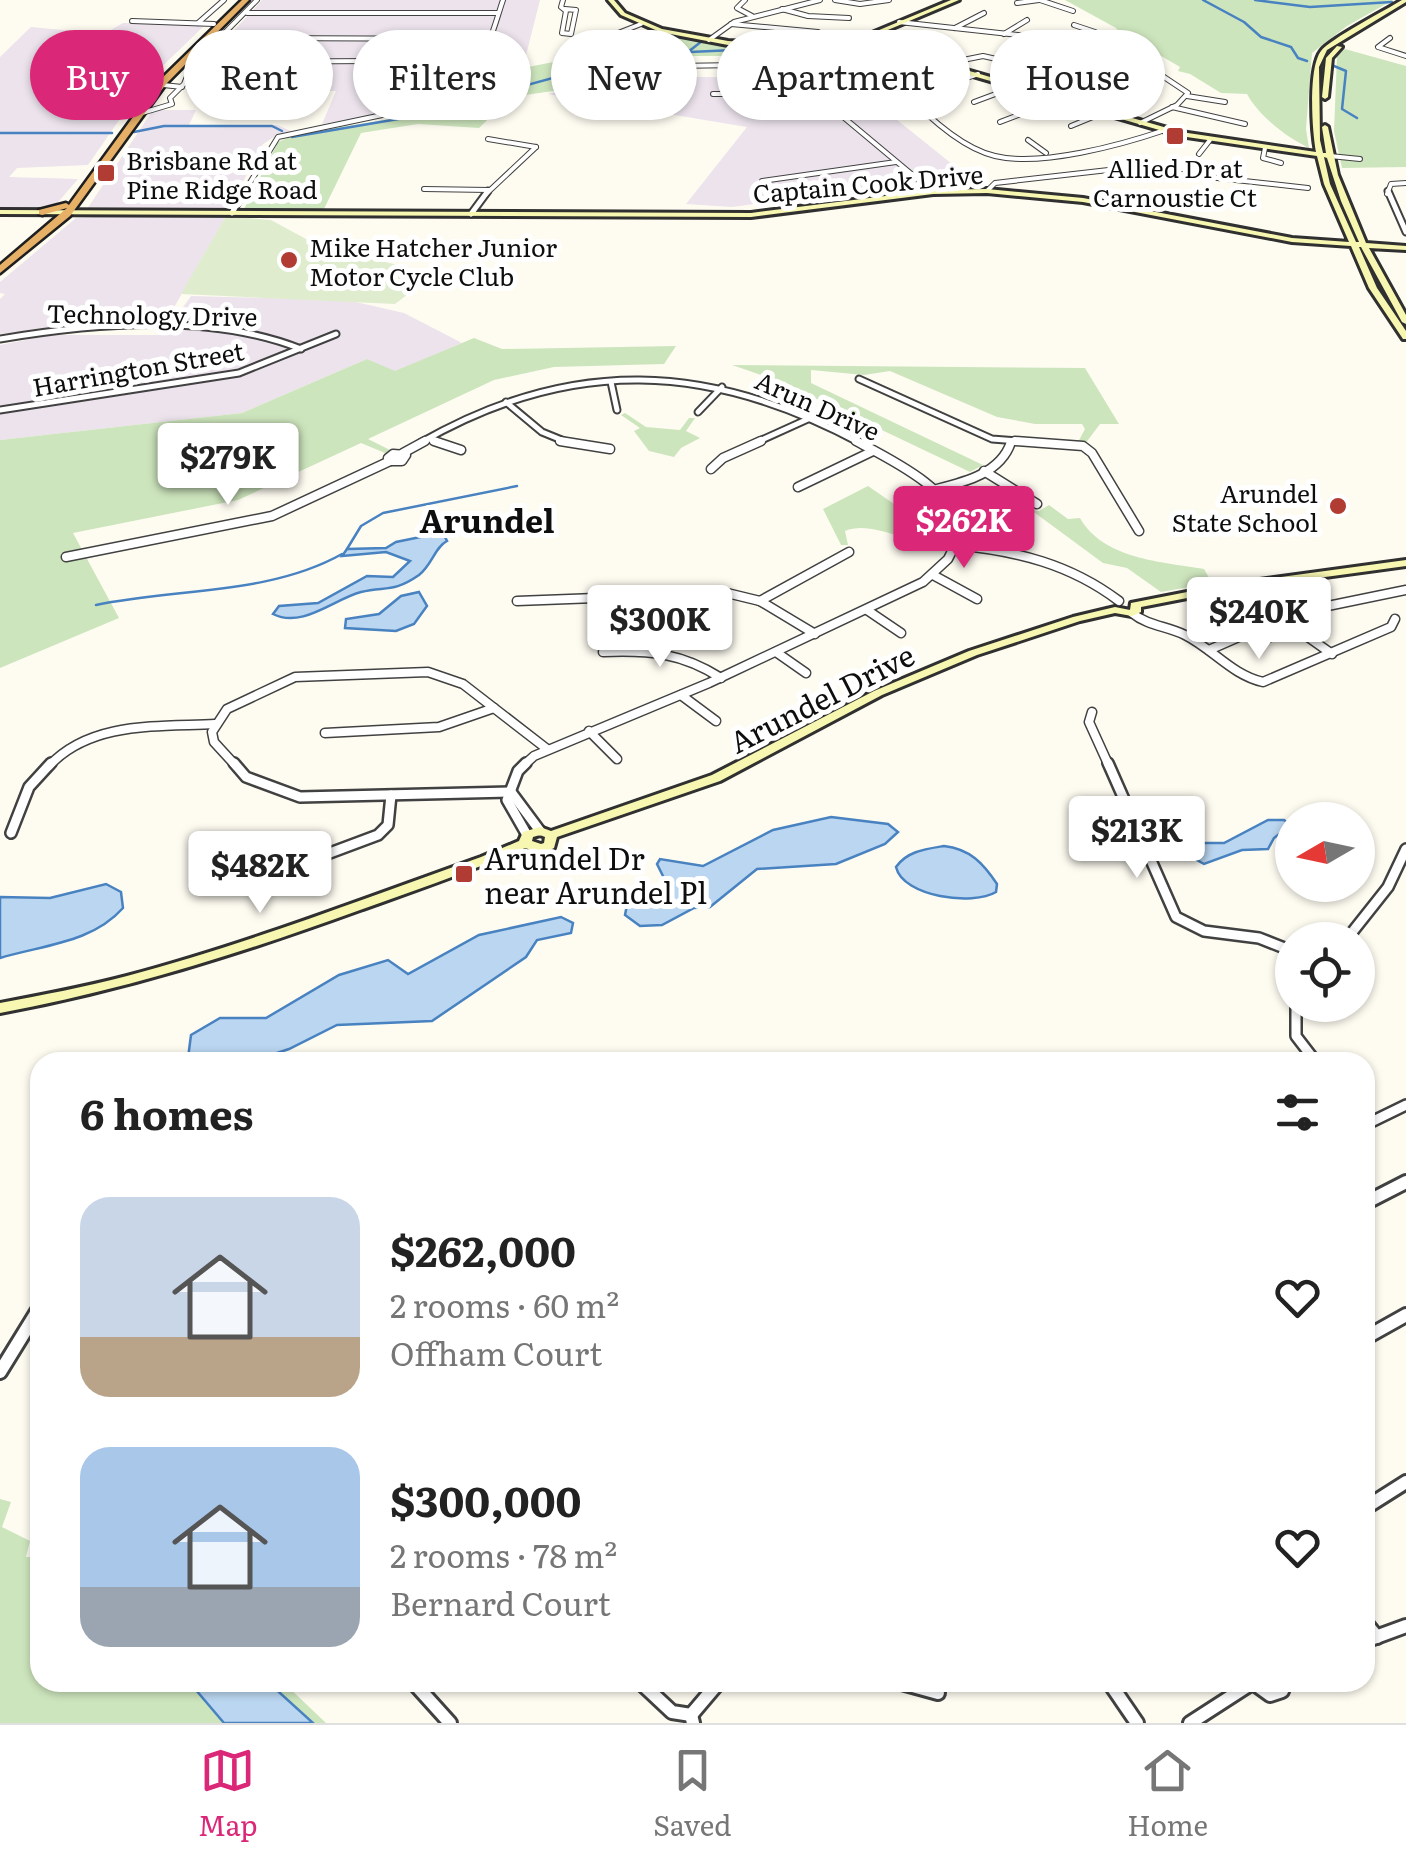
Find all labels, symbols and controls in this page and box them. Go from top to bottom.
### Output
chip: Buy [30,30,164,120]
chip: Rent [184,30,333,120]
chip: Filters [353,30,531,120]
chip: New [551,30,697,120]
chip: Apartment [717,30,970,120]
chip: House [990,30,1165,120]
marker: Allied Dr at Carnoustie Ct [1164,125,1186,147]
place label: Brisbane Rd at Pine Ridge Road [126,141,318,207]
place label: Allied Dr at Carnoustie Ct [1093,149,1257,215]
street label: Captain Cook Drive [751,155,985,211]
marker: Brisbane Rd at Pine Ridge Road [95,162,117,184]
place label: Mike Hatcher Junior Motor Cycle Club [309,228,557,294]
marker: Mike Hatcher Junior Motor Cycle Club [278,249,300,271]
street label: Technology Drive [46,294,258,334]
street label: Harrington Street [29,331,247,405]
street label: Arun Drive [750,361,886,449]
pin: $279K [158,423,298,508]
text: $279K [180,431,276,479]
place label: Arundel State School [1172,474,1318,540]
pin: $262K [894,486,1034,571]
text: $262K [915,494,1013,542]
district label: Arundel [419,495,555,543]
marker: Arundel State School [1327,495,1349,517]
pin: $240K [1189,577,1329,662]
pin: $300K [590,585,730,670]
text: $240K [1209,585,1309,633]
text: $300K [609,593,711,641]
street label: Arundel Drive [721,631,921,763]
pin: $213K [1067,796,1207,881]
north arrow [1275,802,1375,902]
map controls [1275,802,1375,1022]
text: $213K [1091,804,1183,852]
pin: $482K [190,831,330,916]
place label: Arundel Dr near Arundel Pl [484,835,707,913]
text: $482K [210,839,310,887]
marker: Arundel Dr near Arundel Pl [453,863,475,885]
button: locate [1275,922,1375,1022]
text: 6 homes [80,1081,254,1143]
icon: filters [1270,1085,1325,1140]
text: $262,000 [390,1218,576,1280]
icon: home [160,1237,280,1357]
icon: heart [1270,1270,1325,1325]
text: 2 rooms · 60 m² [390,1280,619,1328]
text: Offham Court [390,1328,602,1376]
text: $300,000 [390,1468,581,1530]
icon: home [160,1487,280,1607]
icon: heart [1270,1520,1325,1575]
text: 2 rooms · 78 m² [390,1530,617,1578]
text: Bernard Court [390,1578,611,1626]
tab: Map [198,1743,258,1845]
tab: Saved [653,1743,731,1845]
tab: Home [1127,1743,1208,1845]

